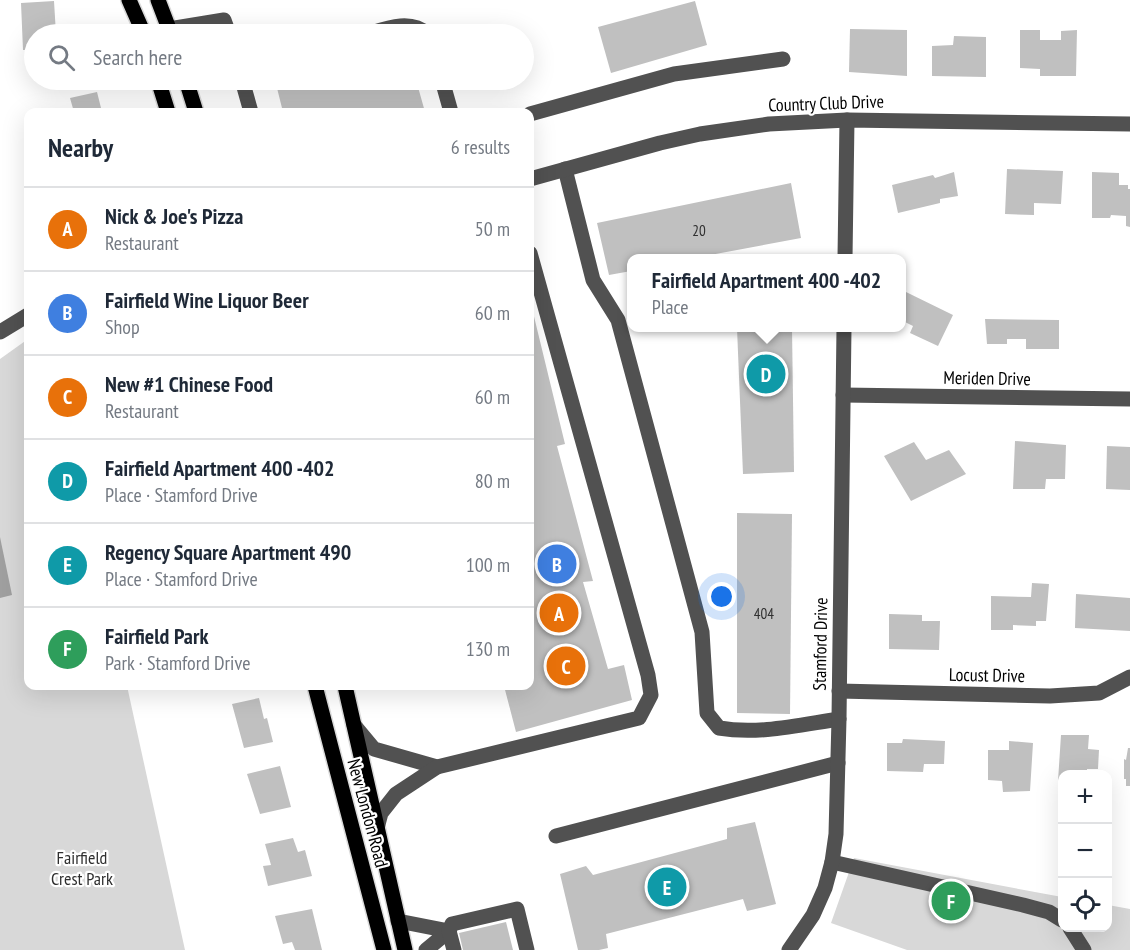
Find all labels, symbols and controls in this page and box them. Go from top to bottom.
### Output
search box [24,24,534,90]
icon: search [45,41,78,74]
text: Search here [93,43,182,71]
street label: Country Club Drive [768,89,884,117]
text: Nearby [48,131,113,164]
text: 6 results [451,134,510,160]
text: Nick & Joe's Pizza [105,202,243,230]
text: A [62,216,73,242]
text: 50 m [475,216,510,242]
house number: 20 [692,221,706,240]
text: Restaurant [105,230,179,256]
popup [627,254,906,332]
text: Fairfield Apartment 400 -402 [652,266,881,294]
text: Fairfield Wine Liquor Beer [105,286,309,314]
text: Place [652,294,688,320]
text: B [63,300,72,326]
text: 60 m [475,300,510,326]
text: Shop [105,314,140,340]
pin: D [746,352,786,397]
street label: Meriden Drive [943,366,1031,390]
text: New #1 Chinese Food [105,370,273,398]
text: C [63,384,72,410]
text: 60 m [475,384,510,410]
text: Restaurant [105,398,179,424]
text: Fairfield Apartment 400 -402 [105,454,335,482]
text: D [62,468,73,494]
text: 80 m [475,468,510,494]
text: Place · Stamford Drive [105,482,258,508]
text: Regency Square Apartment 490 [105,538,351,566]
pin: B [538,542,576,586]
text: E [63,552,72,578]
text: 100 m [466,552,510,578]
text: Place · Stamford Drive [105,566,258,592]
your location [707,582,736,611]
pin: A [540,590,578,636]
street label: Stamford Drive [808,597,832,691]
house number: 404 [754,604,774,623]
text: Fairfield Park [105,622,208,650]
text: F [63,636,72,662]
text: 130 m [466,636,510,662]
pin: C [546,644,586,688]
text: Park · Stamford Drive [105,650,250,676]
street label: Locust Drive [949,663,1025,687]
street label: New London Road [342,756,394,870]
map controls [1058,770,1112,932]
button: + [1058,770,1112,824]
button: − [1058,824,1112,878]
park label: Fairfield Crest Park [51,846,113,890]
pin: E [648,864,686,910]
pin: F [932,878,970,924]
button: locate [1058,878,1112,932]

